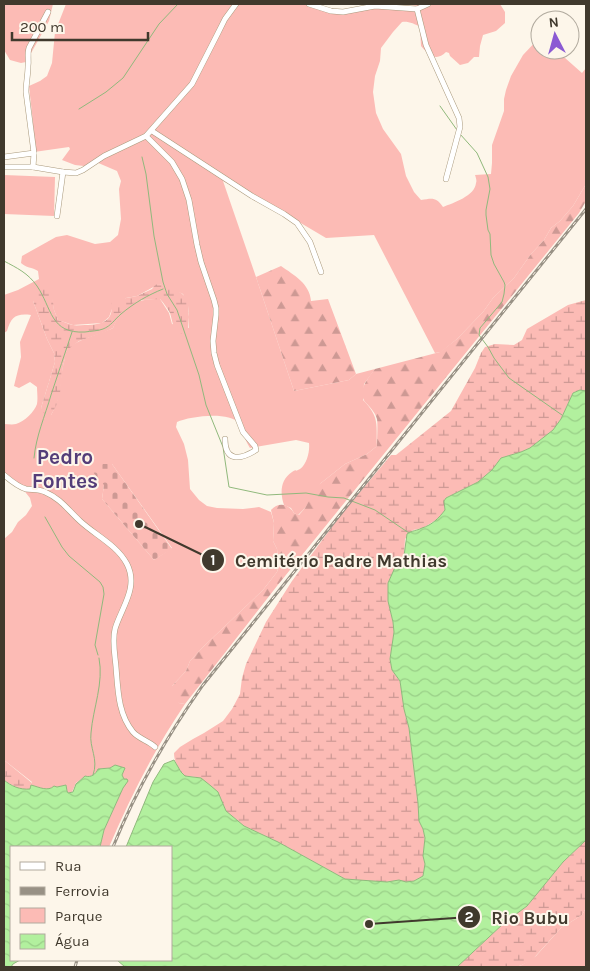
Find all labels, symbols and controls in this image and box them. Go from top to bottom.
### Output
scale bar [12,10,149,42]
north arrow [530,10,580,60]
text: N [548,14,560,32]
text: 200 m [20,18,64,36]
district label: Pedro Fontes [32,445,98,493]
callout: Cemitério Padre Mathias [200,544,457,577]
text: Cemitério Padre Mathias [235,550,447,572]
text: 1 [210,551,216,569]
legend [10,846,172,961]
text: Rua [55,857,82,875]
text: Ferrovia [55,882,109,900]
callout: Rio Bubu [456,901,579,934]
text: Parque [55,907,103,925]
text: Rio Bubu [491,907,569,929]
text: 2 [464,908,474,926]
text: Água [55,932,89,950]

